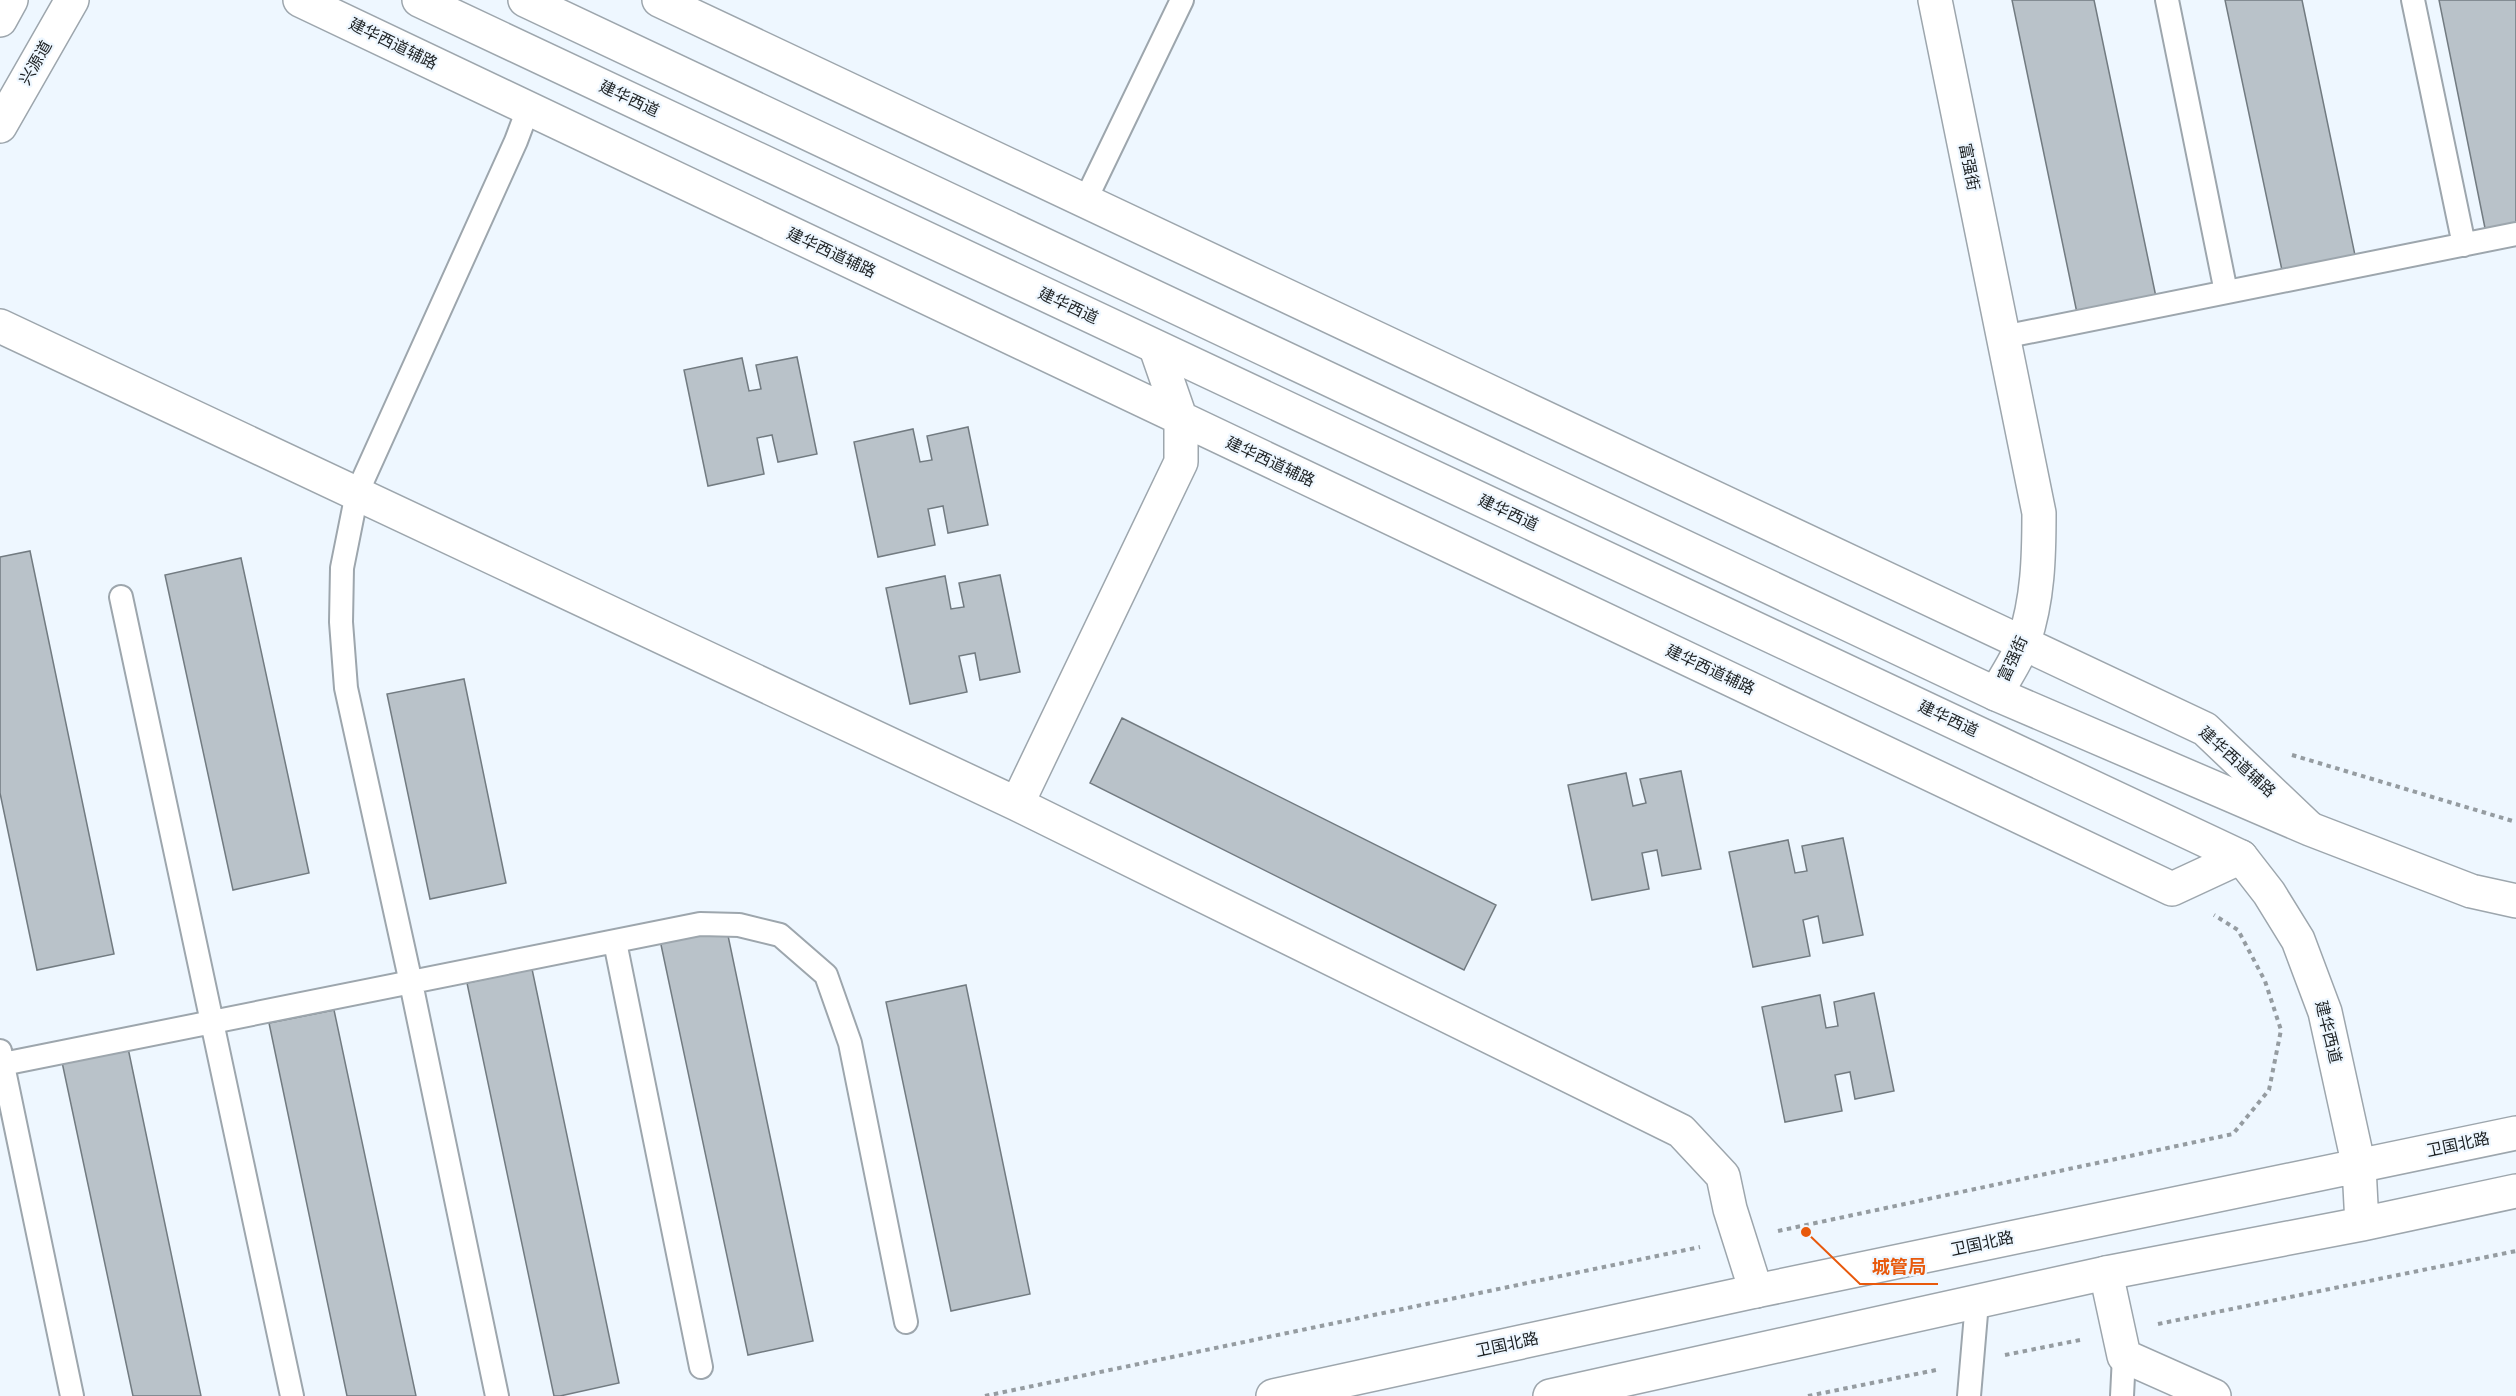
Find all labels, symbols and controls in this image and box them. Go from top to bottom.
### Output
street label: 建华西道辅路 [345,14,441,74]
street label: 兴源道 [15,37,57,89]
street label: 建华西道 [596,76,662,122]
street label: 富强街 [1955,142,1983,192]
street label: 建华西道辅路 [783,224,879,282]
street label: 建华西道 [1035,283,1101,329]
street label: 建华西道辅路 [1222,433,1318,491]
street label: 建华西道 [1475,490,1541,536]
street label: 富强街 [1994,633,2032,685]
street label: 建华西道辅路 [1662,641,1758,699]
street label: 建华西道 [1915,696,1981,742]
street label: 建华西道辅路 [2195,722,2279,802]
street label: 建华西道 [2311,999,2345,1065]
street label: 卫国北路 [2425,1129,2491,1161]
street label: 卫国北路 [1949,1228,2015,1260]
callout: 城管局 [1860,1248,1938,1284]
text: 城管局 [1872,1256,1926,1278]
street label: 卫国北路 [1474,1329,1540,1361]

